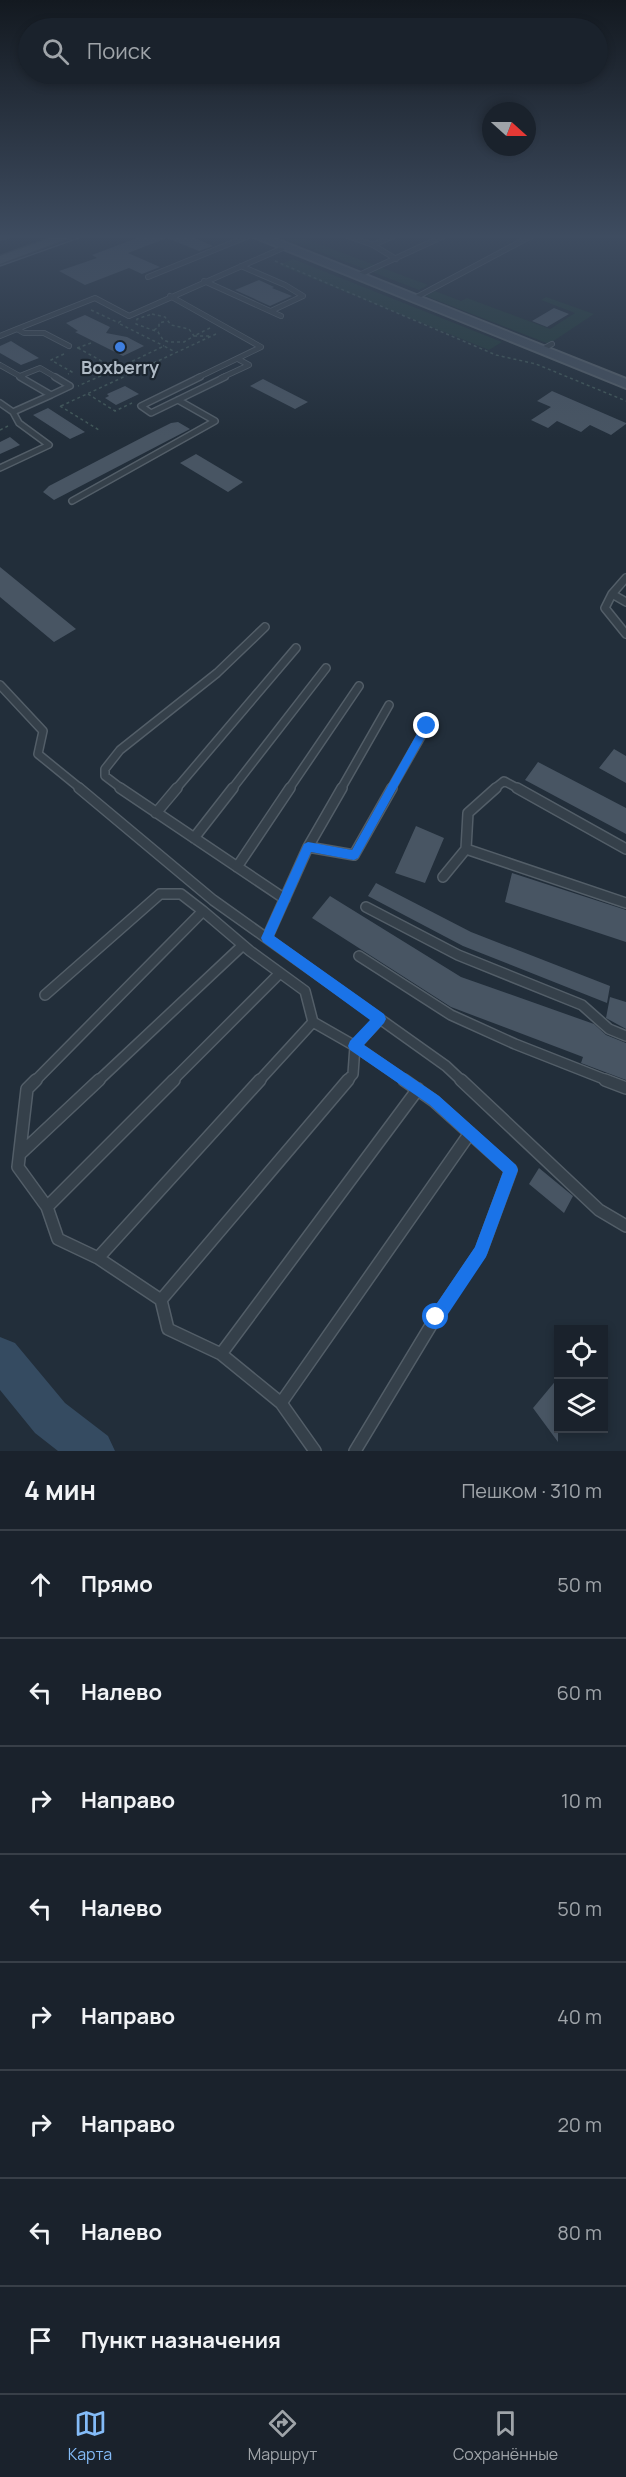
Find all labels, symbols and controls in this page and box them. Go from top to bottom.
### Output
search box [18,18,608,84]
icon: search [39,35,72,68]
text: Поиск [87,36,151,66]
north arrow [482,102,536,156]
marker: Boxberry [113,340,127,354]
place label: Boxberry [81,355,159,379]
route end [413,712,439,738]
route start [422,1303,448,1329]
map controls [554,1325,608,1433]
button: locate [554,1325,608,1379]
button: layers [554,1379,608,1433]
text: 4 мин [24,1472,96,1508]
text: Пешком · 310 m [461,1477,602,1504]
icon: ahead [24,1568,57,1601]
text: Прямо [81,1569,153,1599]
text: 50 m [557,1571,602,1598]
icon: left [24,1676,57,1709]
text: Налево [81,1677,162,1707]
text: 60 m [556,1679,602,1706]
icon: right [24,1784,57,1817]
text: Направо [81,1785,175,1815]
text: 10 m [561,1787,602,1814]
icon: left [24,1892,57,1925]
text: Налево [81,1893,162,1923]
text: 50 m [557,1895,602,1922]
icon: right [24,2000,57,2033]
text: Направо [81,2001,175,2031]
text: 40 m [557,2003,602,2030]
icon: right [24,2108,57,2141]
text: Направо [81,2109,175,2139]
text: 20 m [557,2111,602,2138]
icon: left [24,2216,57,2249]
text: Налево [81,2217,162,2247]
text: 80 m [557,2219,602,2246]
icon: arrive [24,2324,57,2357]
text: Пункт назначения [81,2325,281,2355]
tab: Карта [68,2407,112,2465]
tab: Маршрут [248,2407,317,2465]
tab: Сохранённые [453,2407,558,2465]

